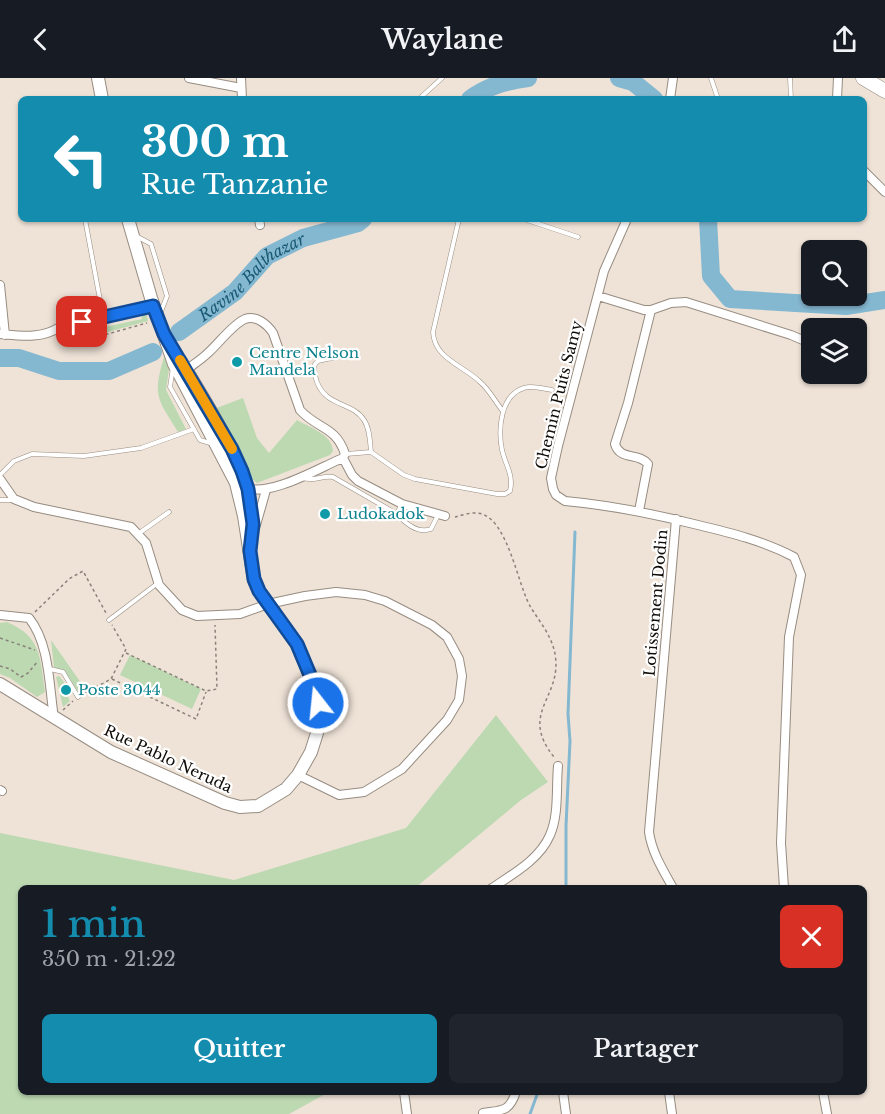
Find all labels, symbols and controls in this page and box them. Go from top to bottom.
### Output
icon: back [24,23,57,56]
text: Waylane [382,23,503,56]
icon: share [828,23,861,56]
text: 300 m [141,116,289,168]
icon: left [42,120,120,198]
text: Rue Tanzanie [141,168,328,201]
water label: Ravine Balthazar [193,228,309,326]
map controls [801,240,867,384]
button: search [801,240,867,306]
pin [56,296,107,347]
icon: arrive [65,305,98,338]
street label: Chemin Puits Samy [531,318,586,471]
button: layers [801,318,867,384]
place label: Centre Nelson Mandela [249,343,359,379]
marker: Centre Nelson Mandela [230,355,244,369]
place label: Ludokadok [337,504,425,523]
marker: Ludokadok [318,507,332,521]
street label: Lotissement Dodin [640,529,671,677]
position arrow [286,671,350,735]
place label: Poste 3044 [78,680,161,699]
marker: Poste 3044 [59,683,73,697]
street label: Rue Pablo Neruda [101,720,236,797]
text: 1 min [42,902,146,947]
button: close [780,905,843,968]
text: 350 m · 21:22 [42,947,176,971]
button: Quitter [42,1014,437,1083]
button: Partager [449,1014,843,1083]

